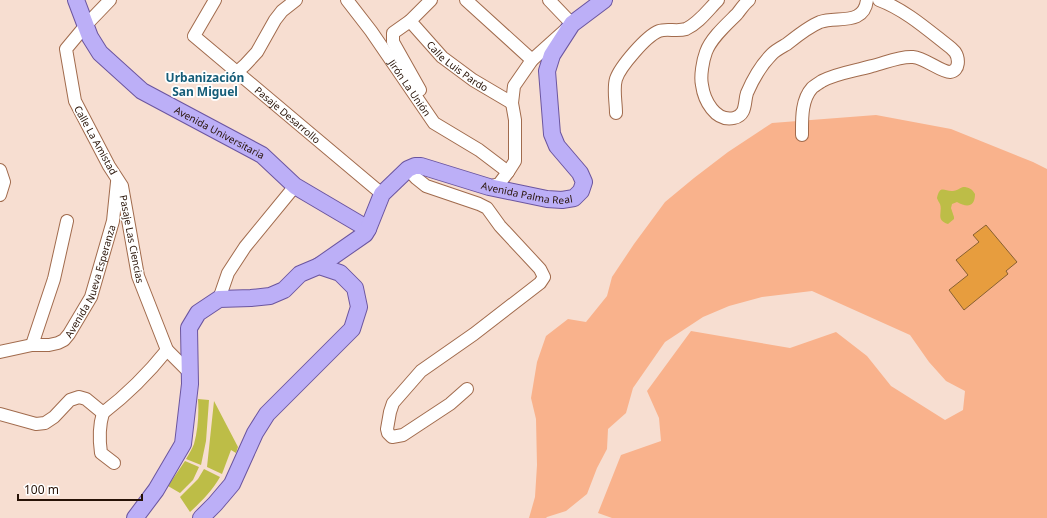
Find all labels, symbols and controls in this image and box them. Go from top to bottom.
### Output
street label: Calle Luis Pardo [424,38,491,94]
street label: Jirón La Unión [385,56,434,119]
district label: Urbanización San Miguel [166,69,244,100]
street label: Pasaje Desarrollo [252,83,323,146]
street label: Calle La Amistad [71,103,121,177]
street label: Avenida Universitaria [172,103,267,162]
street label: Avenida Palma Real [480,178,573,207]
street label: Pasaje Las Ciencias [117,194,147,285]
street label: Avenida Nueva Esperanza [61,223,119,340]
scale bar [18,476,142,502]
text: 100 m [24,481,59,498]

